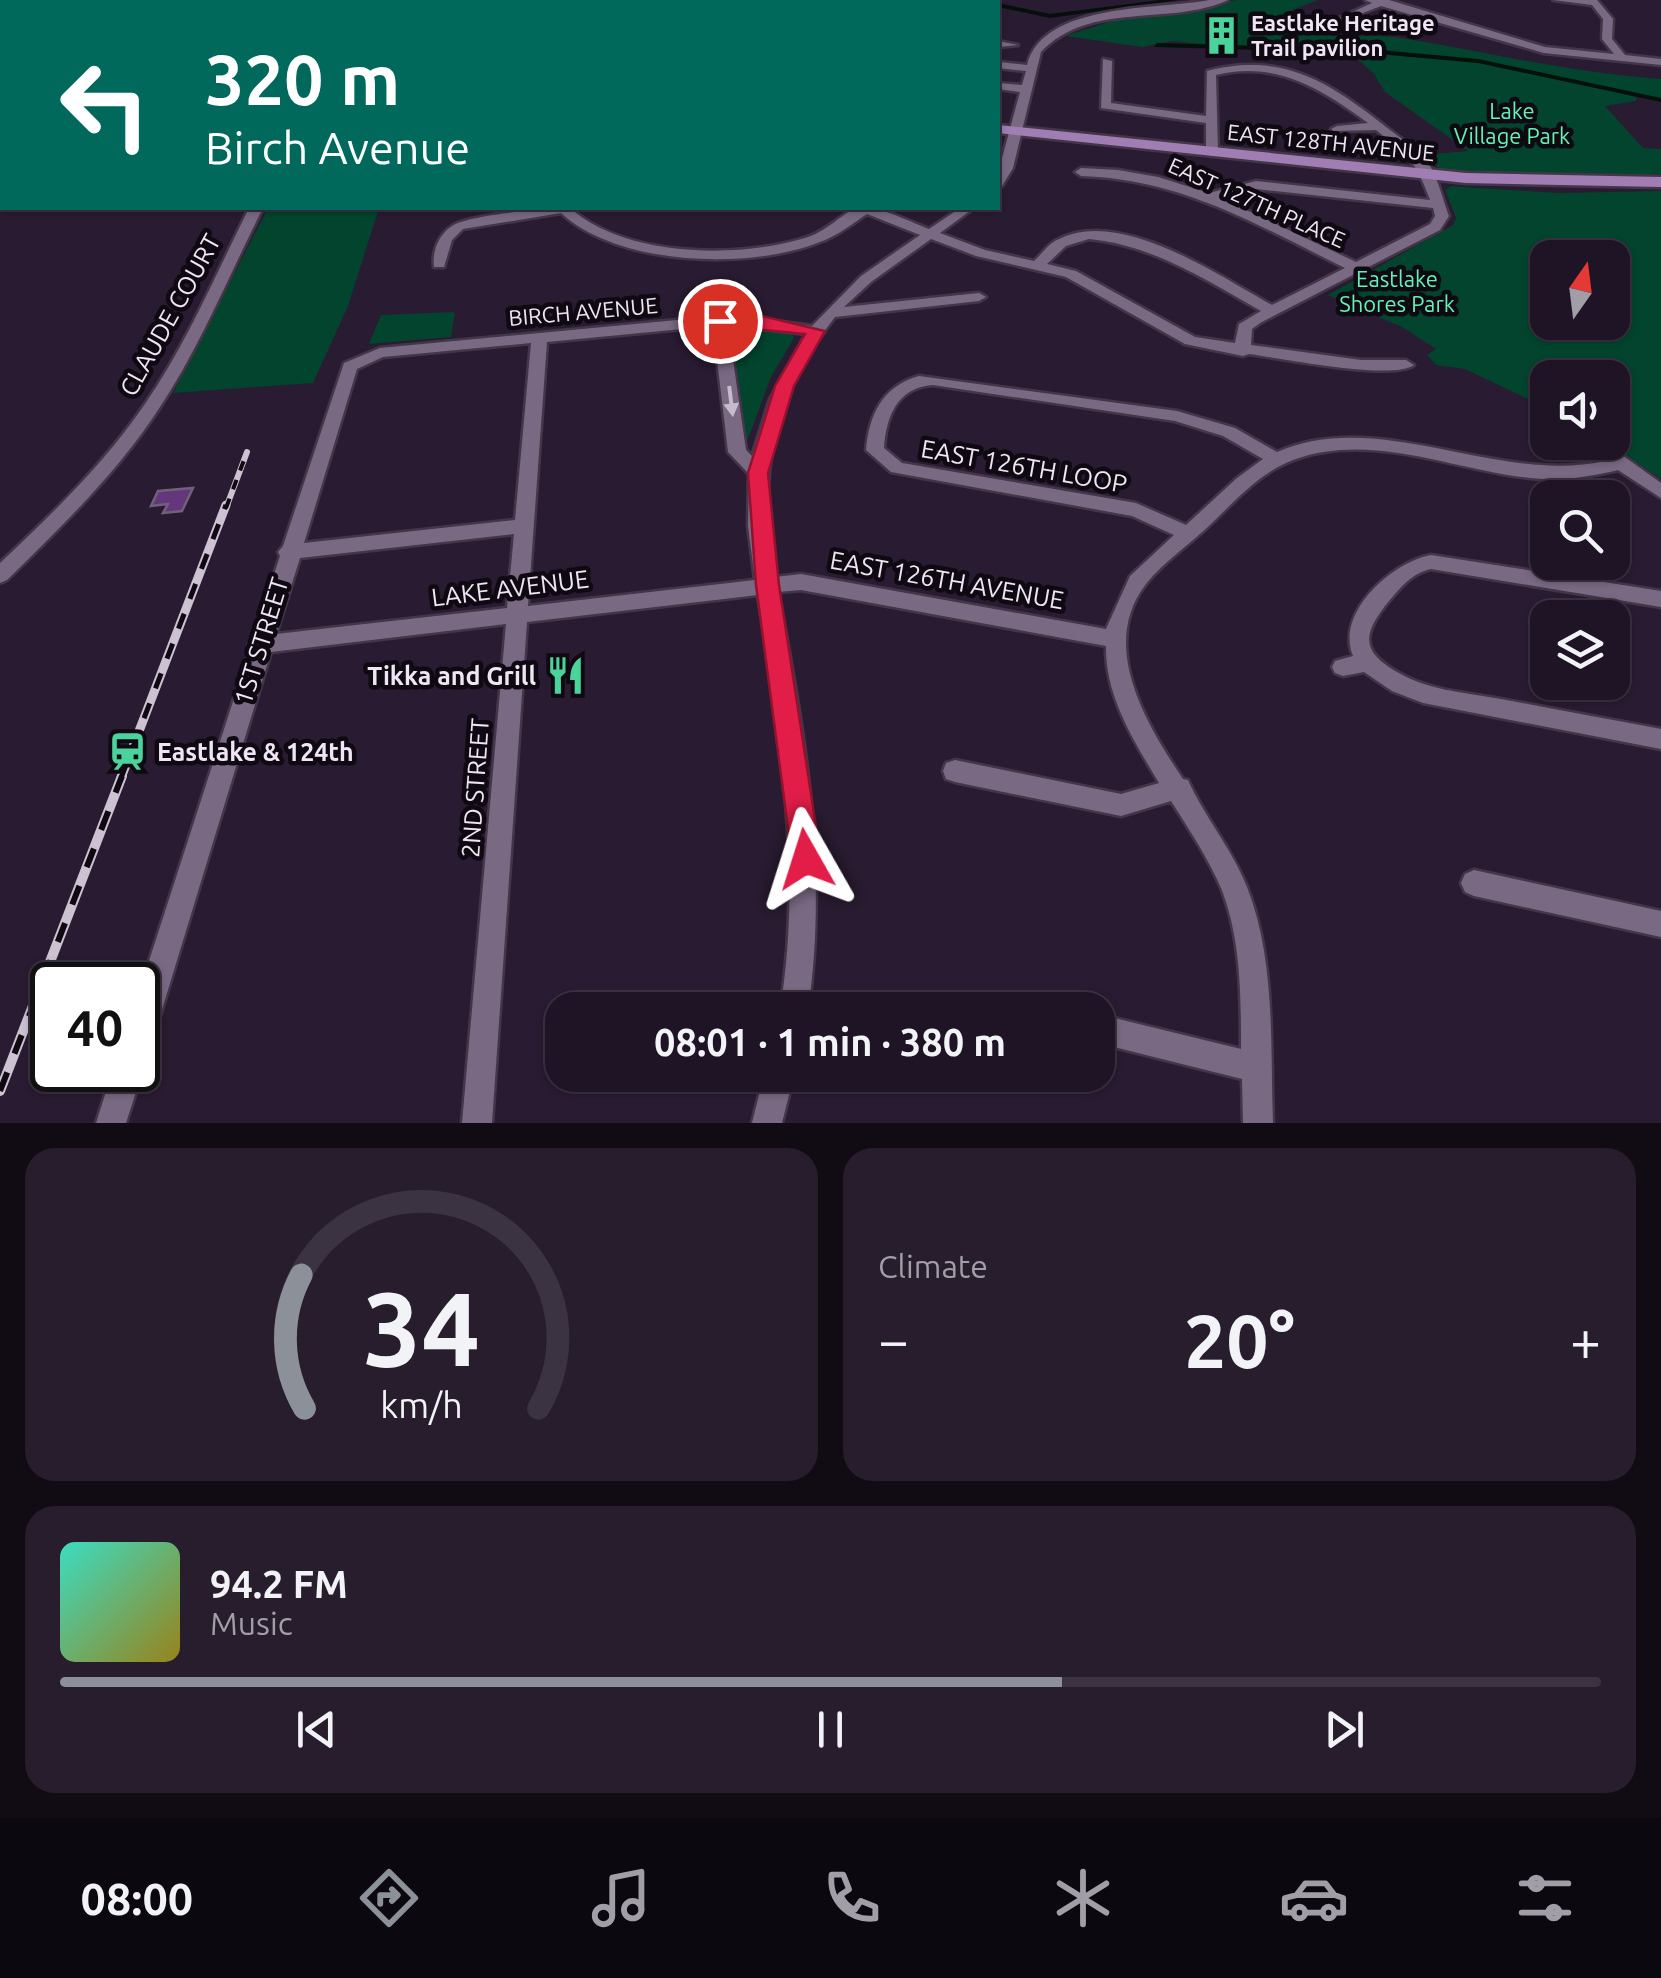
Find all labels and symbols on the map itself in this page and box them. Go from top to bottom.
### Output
place label: Eastlake Heritage Trail pavilion [1251,10,1435,60]
building icon: Eastlake Heritage Trail pavilion [1200,14,1242,56]
park label: Lake Village Park [1454,98,1570,148]
street label: EAST 128TH AVENUE [1226,119,1436,165]
street label: EAST 127TH PLACE [1165,152,1349,252]
street label: CLAUDE COURT [114,229,226,401]
north arrow [1530,240,1630,340]
park label: Eastlake Shores Park [1339,266,1455,316]
pin [678,279,763,364]
street label: BIRCH AVENUE [507,292,659,330]
one-way arrow [723,386,739,418]
street label: EAST 126TH LOOP [919,434,1129,498]
street label: EAST 126TH AVENUE [828,546,1066,614]
street label: LAKE AVENUE [430,564,590,612]
street label: 1ST STREET [228,574,294,708]
restaurant icon: Tikka and Grill [545,655,587,697]
place label: Tikka and Grill [367,662,536,690]
street label: 2ND STREET [456,717,494,859]
station icon: Eastlake & 124th [106,731,148,773]
place label: Eastlake & 124th [157,738,354,766]
position arrow [754,807,858,911]
speed limit sign: 40 [30,962,160,1092]

